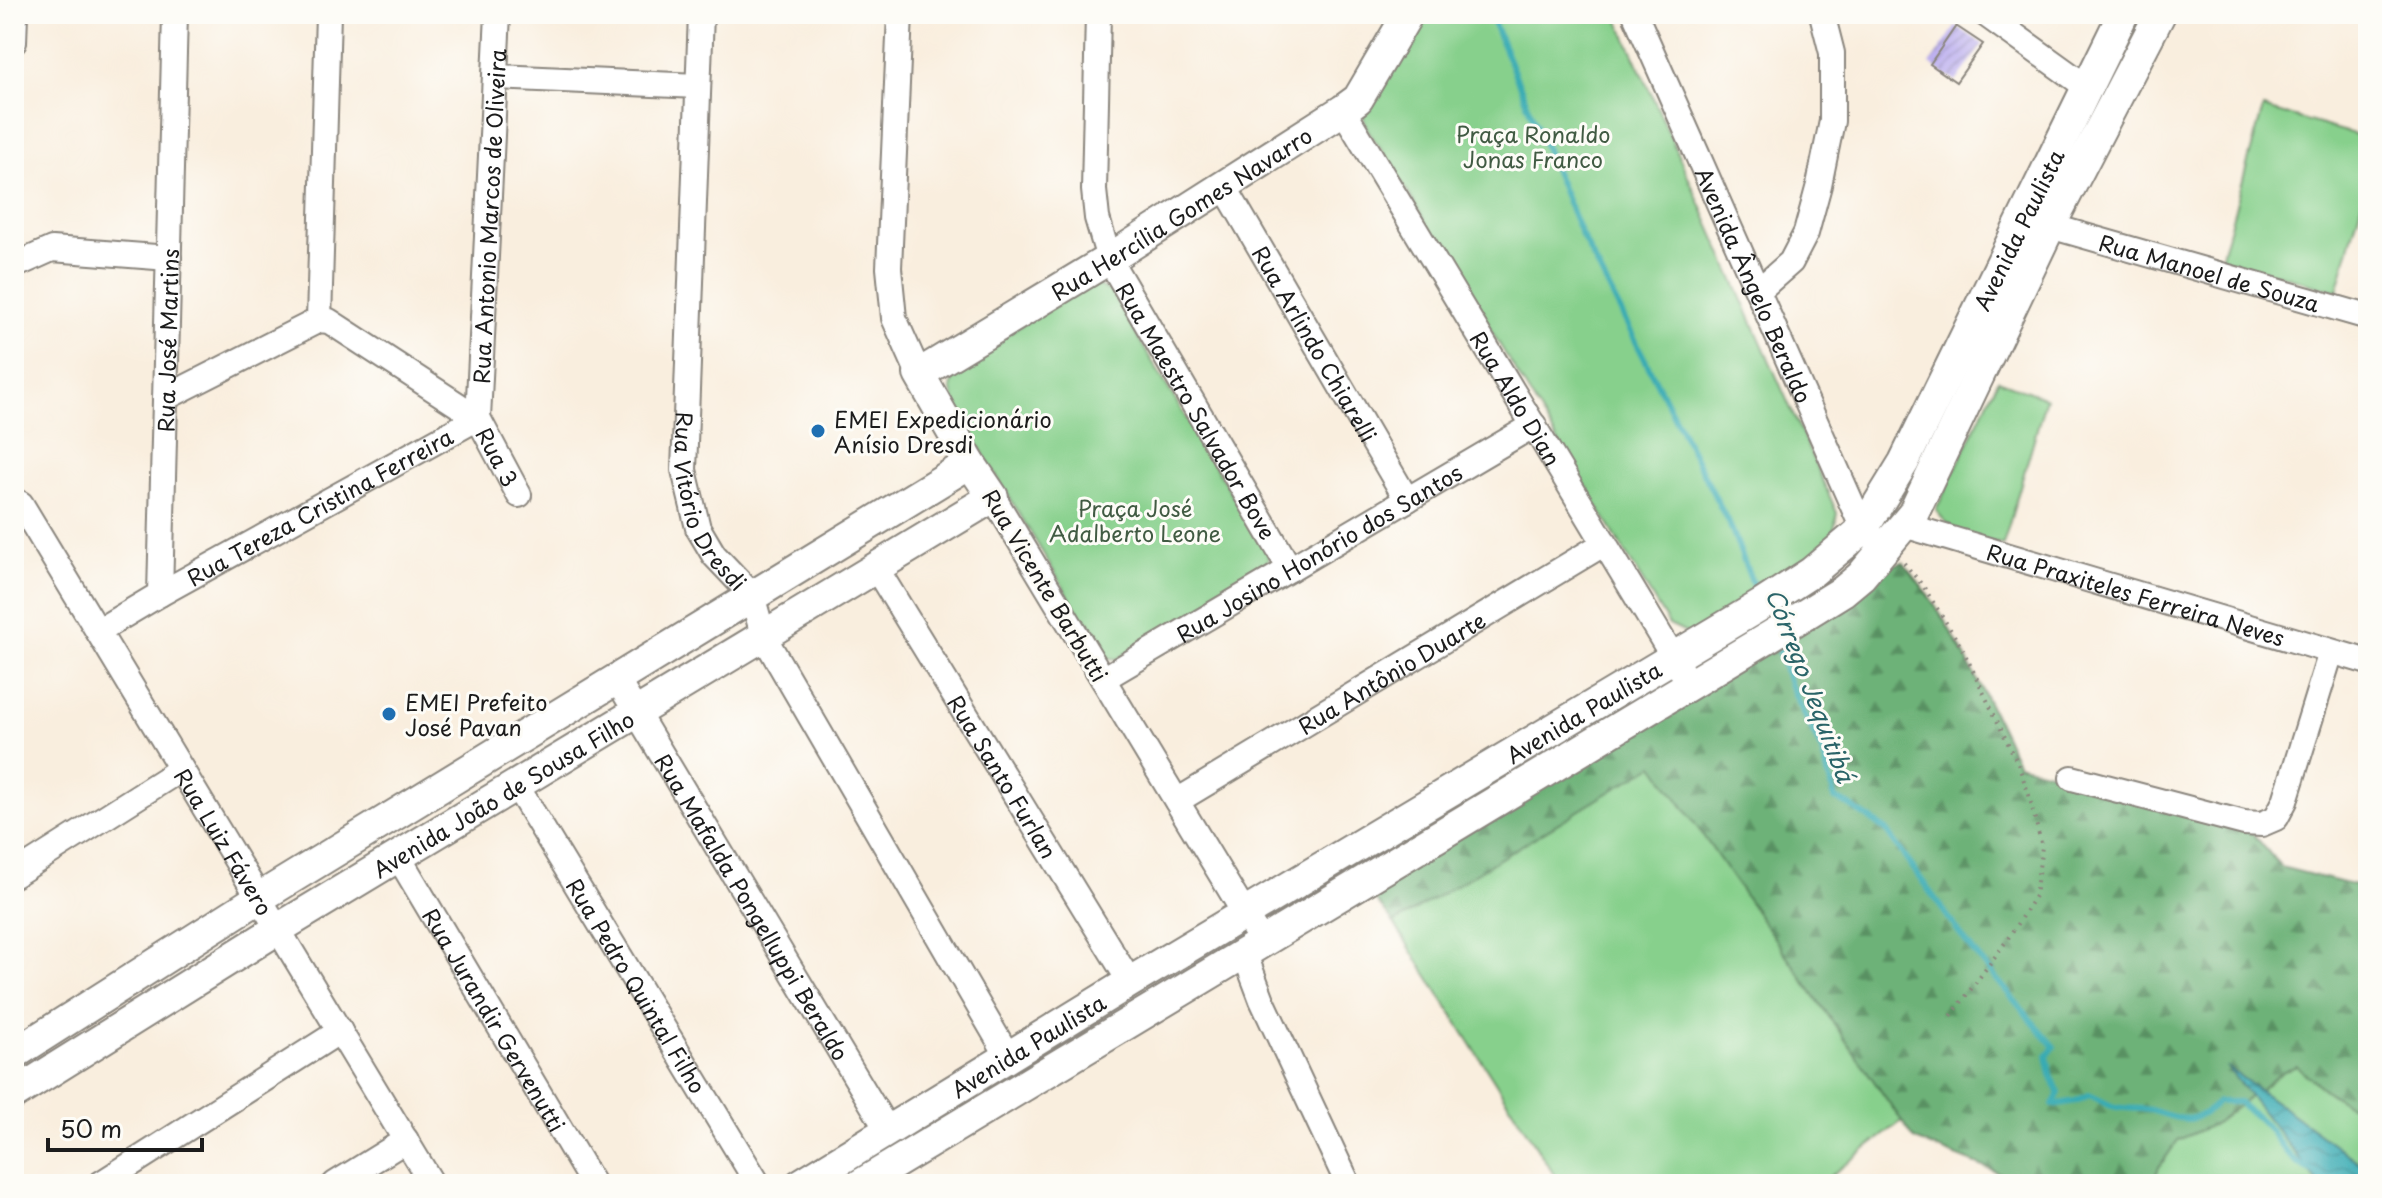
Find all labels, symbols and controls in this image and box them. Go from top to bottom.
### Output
street label: Rua Antonio Marcos de Oliveira [463,47,513,384]
park label: Praça Ronaldo Jonas Franco [1456,117,1610,175]
street label: Rua Hercília Gomes Navarro [1044,118,1318,307]
street label: Avenida Paulista [1964,143,2071,316]
street label: Avenida Ângelo Beraldo [1688,162,1821,408]
street label: Rua Manoel de Souza [2095,224,2324,319]
street label: Rua Arlindo Chiarelli [1245,239,1386,448]
street label: Rua José Martins [148,248,185,433]
street label: Rua Maestro Salvador Bove [1109,275,1285,545]
street label: Rua Aldo Dian [1463,324,1570,471]
place label: EMEI Expedicionário Anísio Dresdi [834,402,1052,460]
street label: Rua Vitório Dresdi [667,411,755,597]
street label: Rua Tereza Cristina Ferreira [180,419,459,593]
street label: Rua 3 [469,421,528,492]
marker: EMEI Expedicionário Anísio Dresdi [809,422,827,440]
street label: Rua Josino Honório dos Santos [1169,455,1468,649]
street label: Rua Vicente Barbutti [975,482,1117,688]
park label: Praça José Adalberto Leone [1049,491,1221,549]
street label: Rua Praxiteles Ferreira Neves [1983,534,2289,653]
water label: Córrego Jequitibá [1757,583,1865,788]
street label: Rua Antônio Duarte [1291,603,1491,741]
street label: Avenida Paulista [1499,652,1667,770]
place label: EMEI Prefeito José Pavan [405,685,548,743]
street label: Rua Santo Furlan [941,688,1066,864]
street label: Avenida João de Sousa Filho [366,701,640,885]
marker: EMEI Prefeito José Pavan [380,705,398,723]
street label: Rua Mafalda Pongelluppi Beraldo [648,747,858,1066]
street label: Rua Luiz Fávero [168,761,282,921]
street label: Rua Pedro Quintal Filho [559,871,715,1099]
street label: Rua Jurandir Gervenutti [416,901,574,1137]
street label: Avenida Paulista [944,985,1112,1105]
scale bar [48,1102,202,1152]
text: 50 m [60,1110,122,1146]

